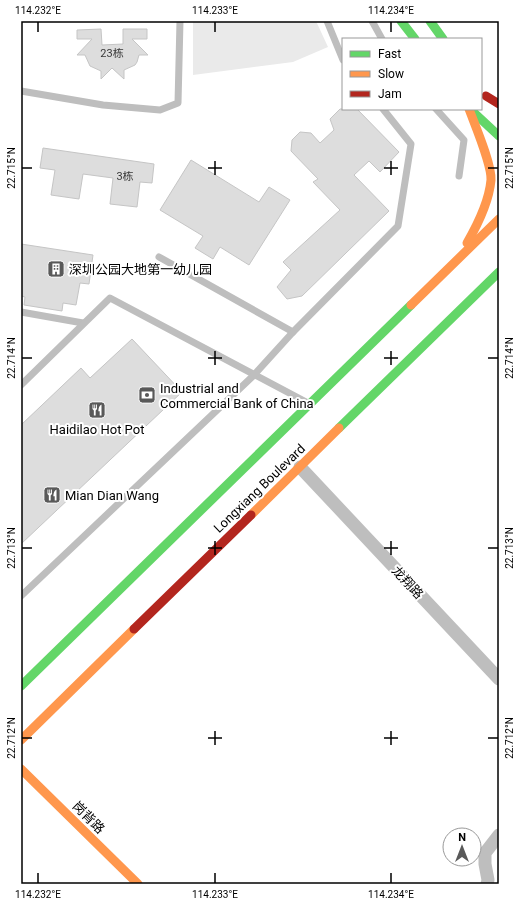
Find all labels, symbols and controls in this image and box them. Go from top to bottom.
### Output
text: 114.232°E [15,5,61,16]
text: 114.233°E [192,5,238,16]
text: 114.234°E [368,5,414,16]
legend [342,38,482,110]
house number: 23栋 [100,47,124,60]
text: Fast [378,47,401,61]
text: Slow [378,67,404,81]
text: Jam [378,87,402,101]
text: 22.715°N [6,147,17,189]
text: 22.715°N [504,147,515,189]
house number: 3栋 [116,170,134,183]
building icon: 深圳公园大地第一幼儿园 [46,259,66,279]
place label: 深圳公园大地第一幼儿园 [69,262,212,277]
text: 22.714°N [6,337,17,379]
text: 22.714°N [504,337,515,379]
place label: Industrial and Commercial Bank of China [160,381,314,411]
bank icon: Industrial and Commercial Bank of China [137,385,157,405]
restaurant icon: Haidilao Hot Pot [87,400,107,420]
place label: Haidilao Hot Pot [50,422,144,437]
street label: Longxiang Boulevard [211,441,308,536]
restaurant icon: Mian Dian Wang [42,485,62,505]
place label: Mian Dian Wang [65,488,159,503]
text: 22.713°N [6,527,17,569]
text: 22.713°N [504,527,515,569]
street label: 龙翔路 [389,563,426,602]
text: 22.712°N [6,717,17,759]
text: 22.712°N [504,717,515,759]
street label: 岗背路 [70,798,108,836]
north arrow [442,827,482,867]
text: N [458,831,466,844]
text: 114.232°E [15,889,61,900]
text: 114.233°E [192,889,238,900]
text: 114.234°E [368,889,414,900]

